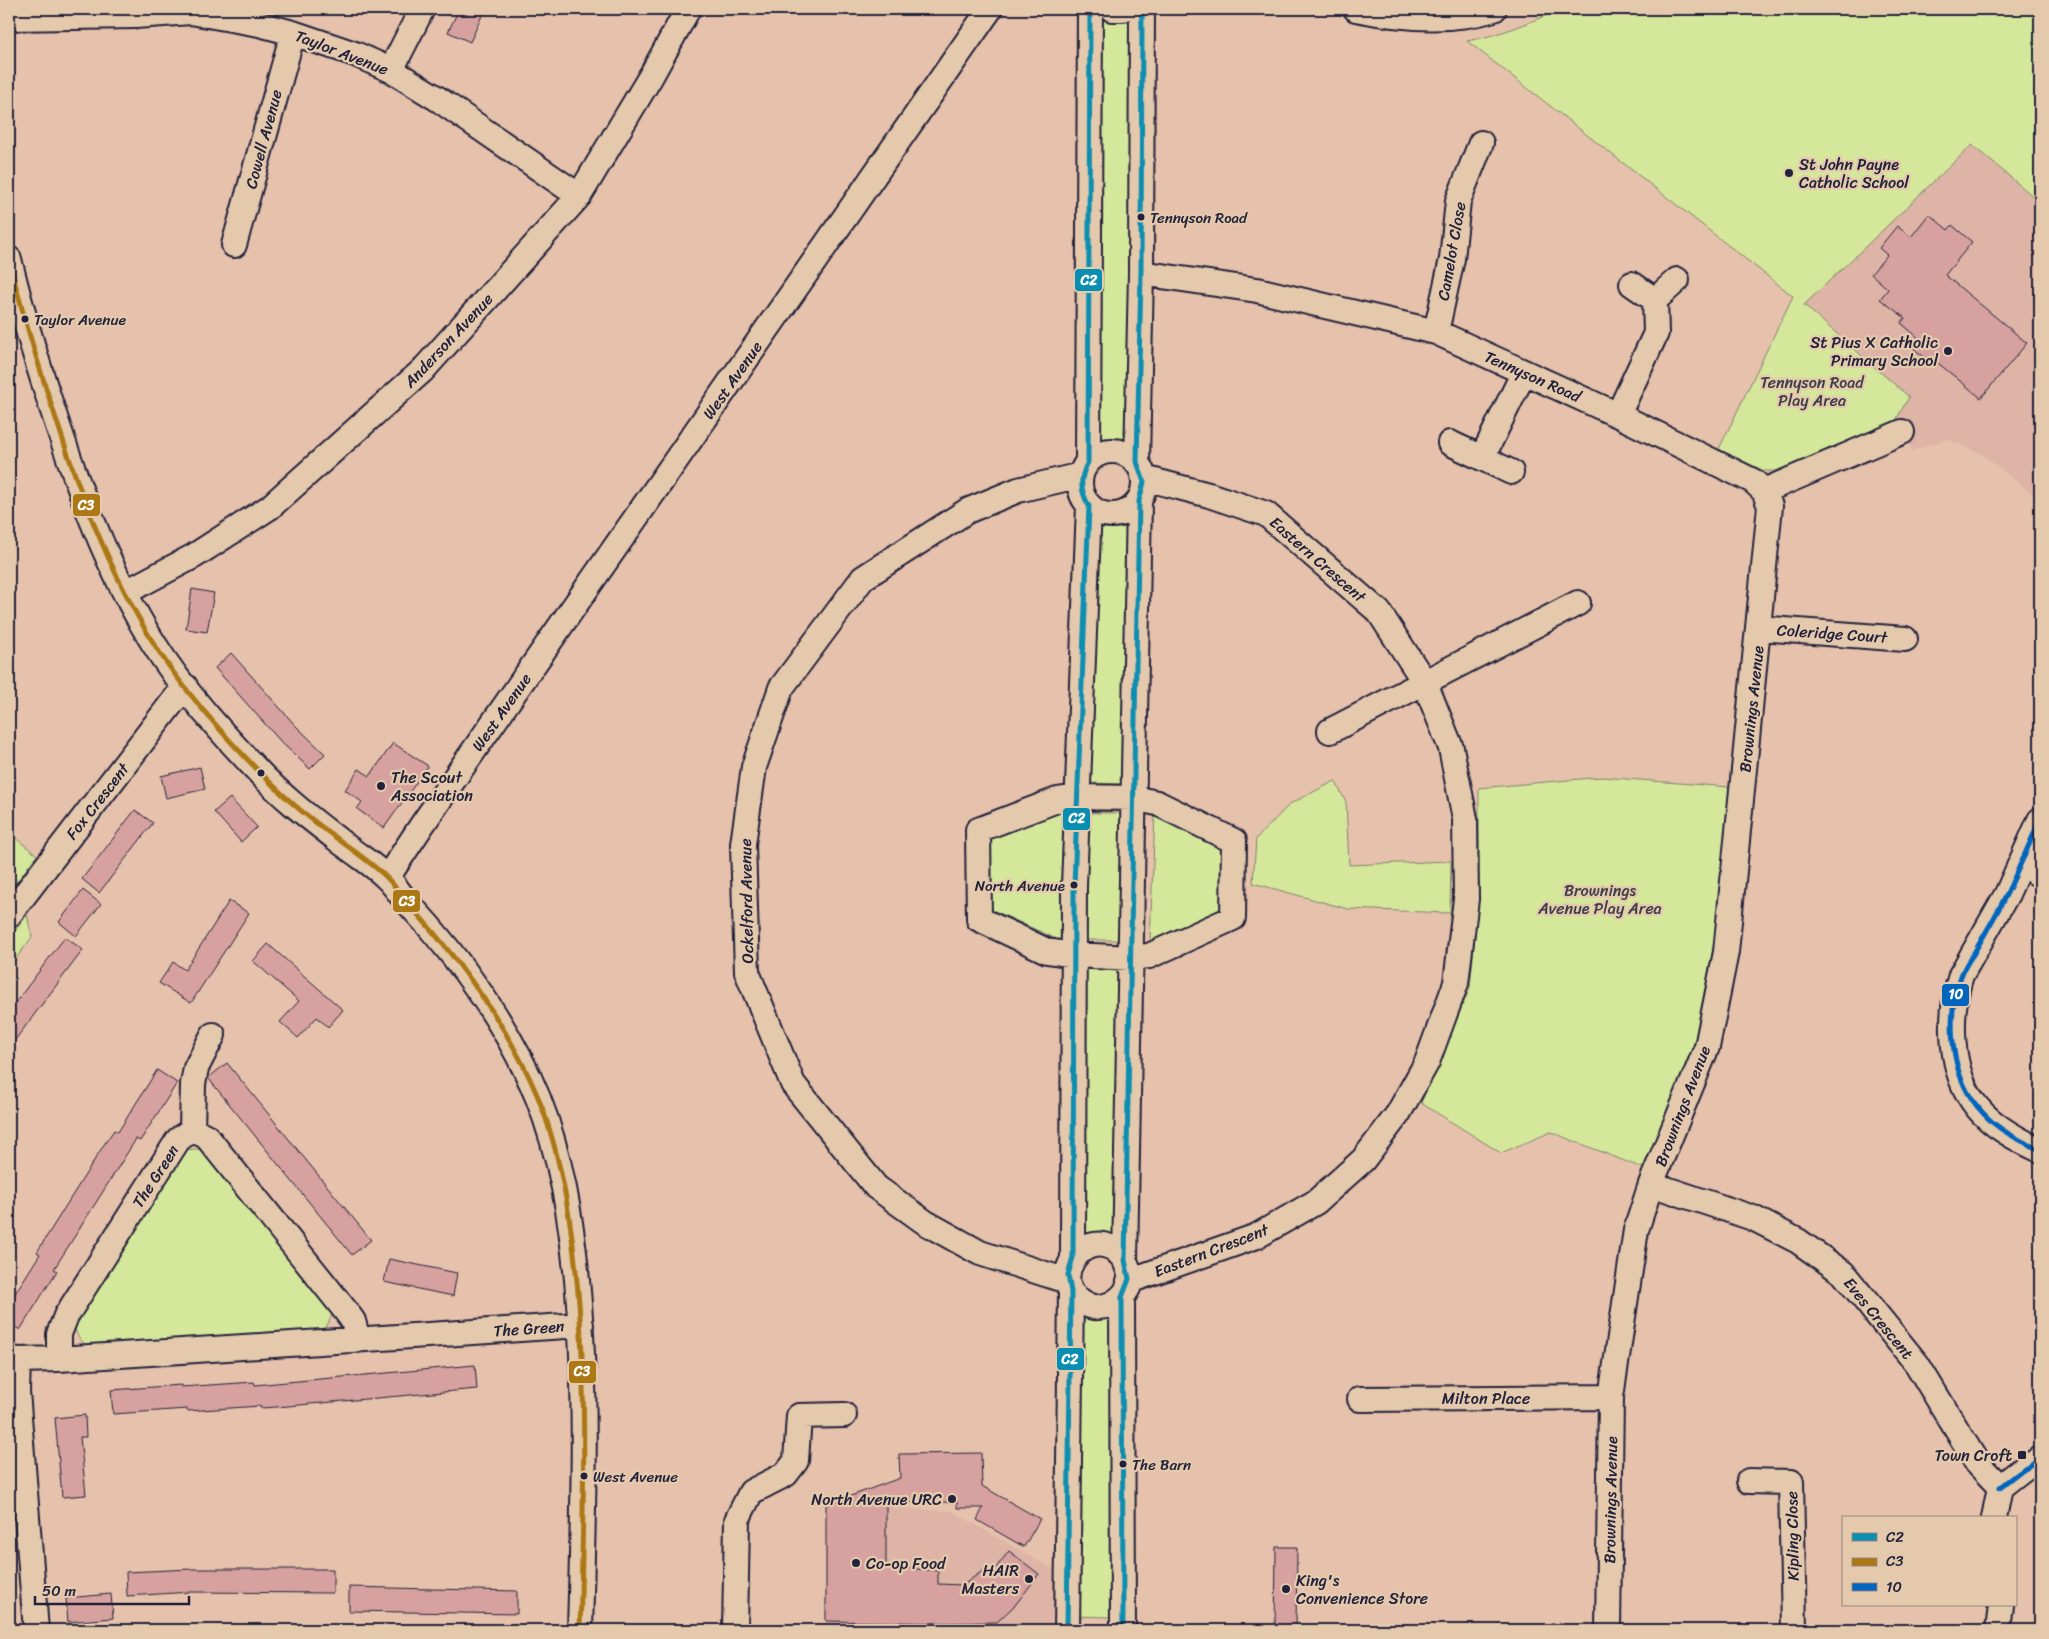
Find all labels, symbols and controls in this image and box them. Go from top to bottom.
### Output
street label: Taylor Avenue [291,21,393,84]
street label: Cowell Avenue [236,86,291,192]
place label: St John Payne Catholic School [1799,150,1909,197]
marker: St John Payne Catholic School [1783,167,1795,179]
street label: Camelot Close [1429,199,1474,303]
place label: Tennyson Road [1150,205,1248,231]
marker: Tennyson Road [1136,212,1146,222]
line badge: C2 [1074,268,1103,292]
text: C2 [1080,268,1098,293]
street label: Anderson Avenue [396,286,500,395]
place label: Taylor Avenue [34,307,126,333]
marker: Taylor Avenue [20,314,30,324]
place label: St Pius X Catholic Primary School [1810,328,1938,375]
street label: West Avenue [695,335,770,426]
street label: Tennyson Road [1480,342,1587,411]
marker: St Pius X Catholic Primary School [1942,345,1954,357]
park label: Tennyson Road Play Area [1760,368,1865,415]
line badge: C3 [72,493,101,517]
text: C3 [77,493,95,518]
street label: Eastern Crescent [1263,509,1373,610]
street label: Coleridge Court [1776,615,1889,652]
street label: Brownings Avenue [1730,644,1773,774]
street label: West Avenue [464,667,539,758]
street label: Fox Crescent [58,756,137,846]
place label: The Scout Association [390,763,473,810]
unlabelled marker [256,768,266,778]
marker: The Scout Association [375,780,387,792]
text: C2 [1068,806,1086,831]
line badge: C2 [1062,807,1091,831]
street label: Ockelford Avenue [731,838,762,964]
place label: North Avenue [975,873,1065,899]
park label: Brownings Avenue Play Area [1537,876,1662,923]
marker: North Avenue [1069,880,1079,890]
line badge: C3 [392,889,421,913]
text: C3 [398,889,416,914]
text: 10 [1949,982,1964,1007]
line badge: 10 [1941,983,1970,1007]
street label: Brownings Avenue [1646,1041,1719,1171]
street label: The Green [124,1138,187,1214]
street label: Eastern Crescent [1150,1215,1273,1286]
street label: Eves Crescent [1836,1270,1921,1366]
street label: The Green [493,1312,566,1345]
line badge: C2 [1056,1347,1085,1371]
text: C2 [1061,1347,1079,1372]
text: C3 [573,1359,591,1384]
line badge: C3 [568,1360,597,1384]
street label: Milton Place [1442,1384,1530,1413]
street label: Brownings Avenue [1595,1436,1626,1564]
place label: Town Croft [1934,1441,2013,1470]
marker: Town Croft [2016,1449,2028,1461]
place label: The Barn [1132,1452,1191,1478]
marker: The Barn [1118,1459,1128,1469]
place label: West Avenue [593,1464,678,1490]
marker: West Avenue [579,1471,589,1481]
place label: North Avenue URC [811,1485,942,1514]
street label: Kipling Close [1777,1491,1808,1581]
marker: North Avenue URC [946,1493,958,1505]
legend [1842,1516,2016,1606]
text: C2 [1886,1524,1904,1550]
text: C3 [1886,1548,1904,1574]
place label: Co-op Food [866,1549,947,1578]
place label: HAIR Masters [961,1556,1020,1603]
marker: Co-op Food [850,1557,862,1569]
place label: King's Convenience Store [1296,1566,1428,1613]
marker: HAIR Masters [1023,1573,1035,1585]
scale bar [35,1574,189,1606]
text: 10 [1886,1574,1902,1600]
text: 50 m [42,1578,77,1604]
marker: King's Convenience Store [1280,1583,1292,1595]

